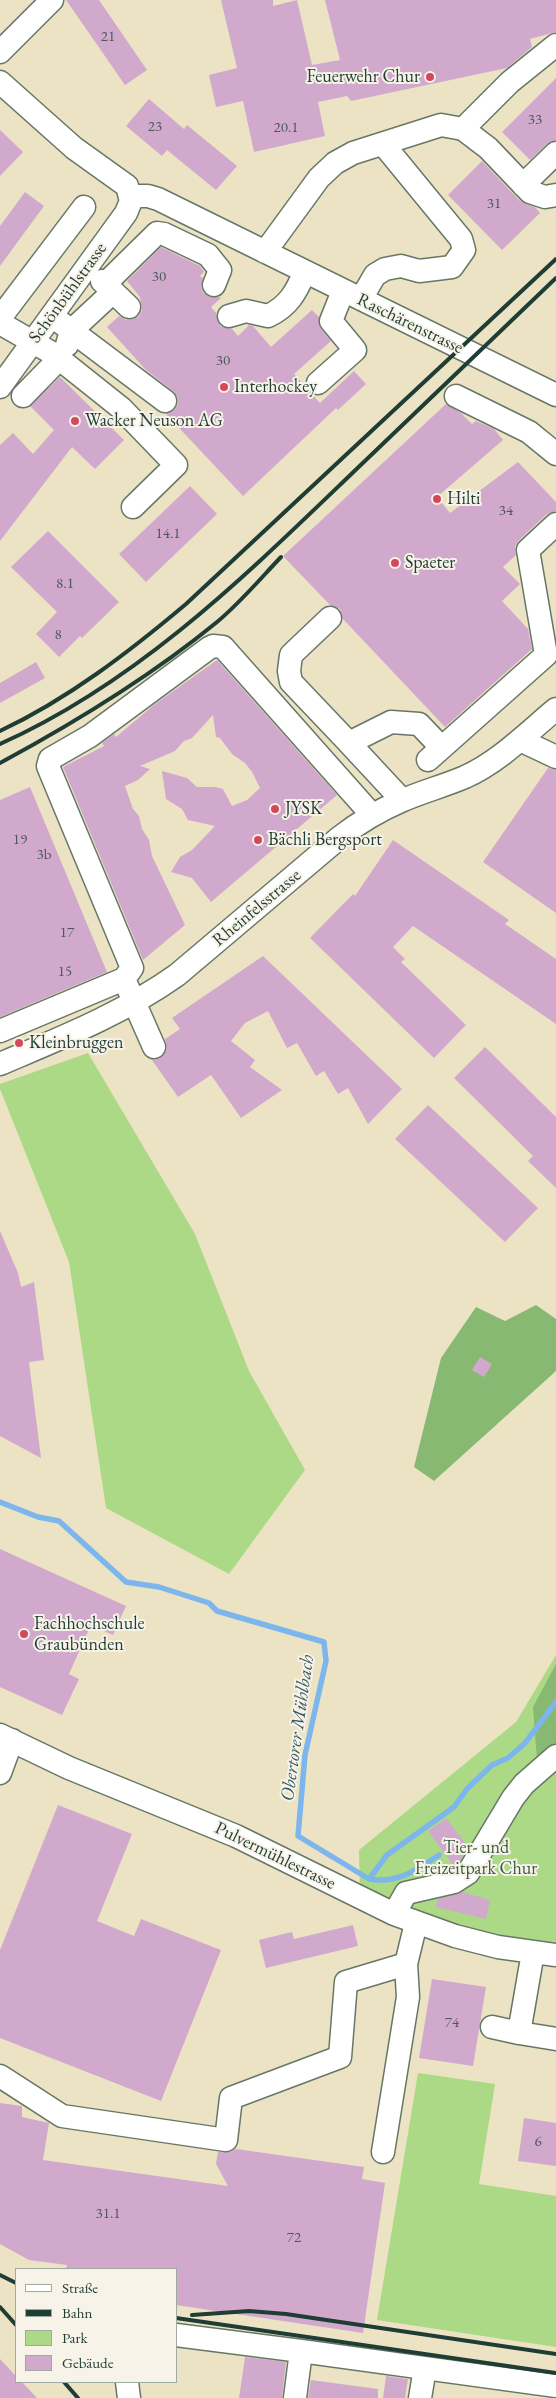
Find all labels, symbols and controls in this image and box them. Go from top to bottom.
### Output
house number: 21 [101,28,115,46]
place label: Feuerwehr Chur [306,66,420,88]
marker: Feuerwehr Chur [424,71,436,83]
house number: 33 [528,111,542,129]
house number: 23 [148,118,162,136]
house number: 20.1 [273,119,299,137]
house number: 31 [487,195,501,213]
street label: Schönbühlstrasse [24,239,112,347]
house number: 30 [152,268,166,286]
street label: Raschärenstrasse [353,289,467,359]
house number: 30 [216,352,230,370]
place label: Interhockey [234,376,317,398]
marker: Interhockey [218,381,230,393]
place label: Wacker Neuson AG [85,410,223,432]
marker: Wacker Neuson AG [69,415,81,427]
place label: Hilti [447,488,480,510]
marker: Hilti [431,493,443,505]
house number: 34 [499,502,513,520]
house number: 14.1 [155,525,181,543]
place label: Spaeter [405,552,455,574]
marker: Spaeter [389,557,401,569]
house number: 8.1 [56,575,74,593]
house number: 8 [54,626,62,644]
place label: JYSK [285,798,322,820]
marker: JYSK [269,803,281,815]
place label: Bächli Bergsport [268,829,382,851]
house number: 19 [13,831,27,849]
marker: Bächli Bergsport [252,834,264,846]
house number: 3b [37,846,51,864]
street label: Rheinfelsstrasse [208,865,306,951]
house number: 17 [60,924,74,942]
house number: 15 [58,963,72,981]
place label: Kleinbruggen [29,1032,123,1054]
marker: Kleinbruggen [13,1037,25,1049]
place label: Fachhochschule Graubünden [34,1613,144,1656]
marker: Fachhochschule Graubünden [18,1628,30,1640]
water label: Obertorer Mühlbach [276,1653,320,1803]
street label: Pulvermühlestrasse [211,1817,339,1895]
park label: Tier- und Freizeitpark Chur [415,1837,537,1880]
house number: 74 [445,2014,459,2032]
house number: 6 [534,2133,542,2151]
house number: 31.1 [95,2205,121,2223]
house number: 72 [287,2229,301,2247]
legend [15,2268,178,2383]
text: Straße [62,2278,98,2297]
text: Bahn [62,2303,92,2322]
text: Park [62,2328,88,2347]
text: Gebäude [62,2353,114,2372]

